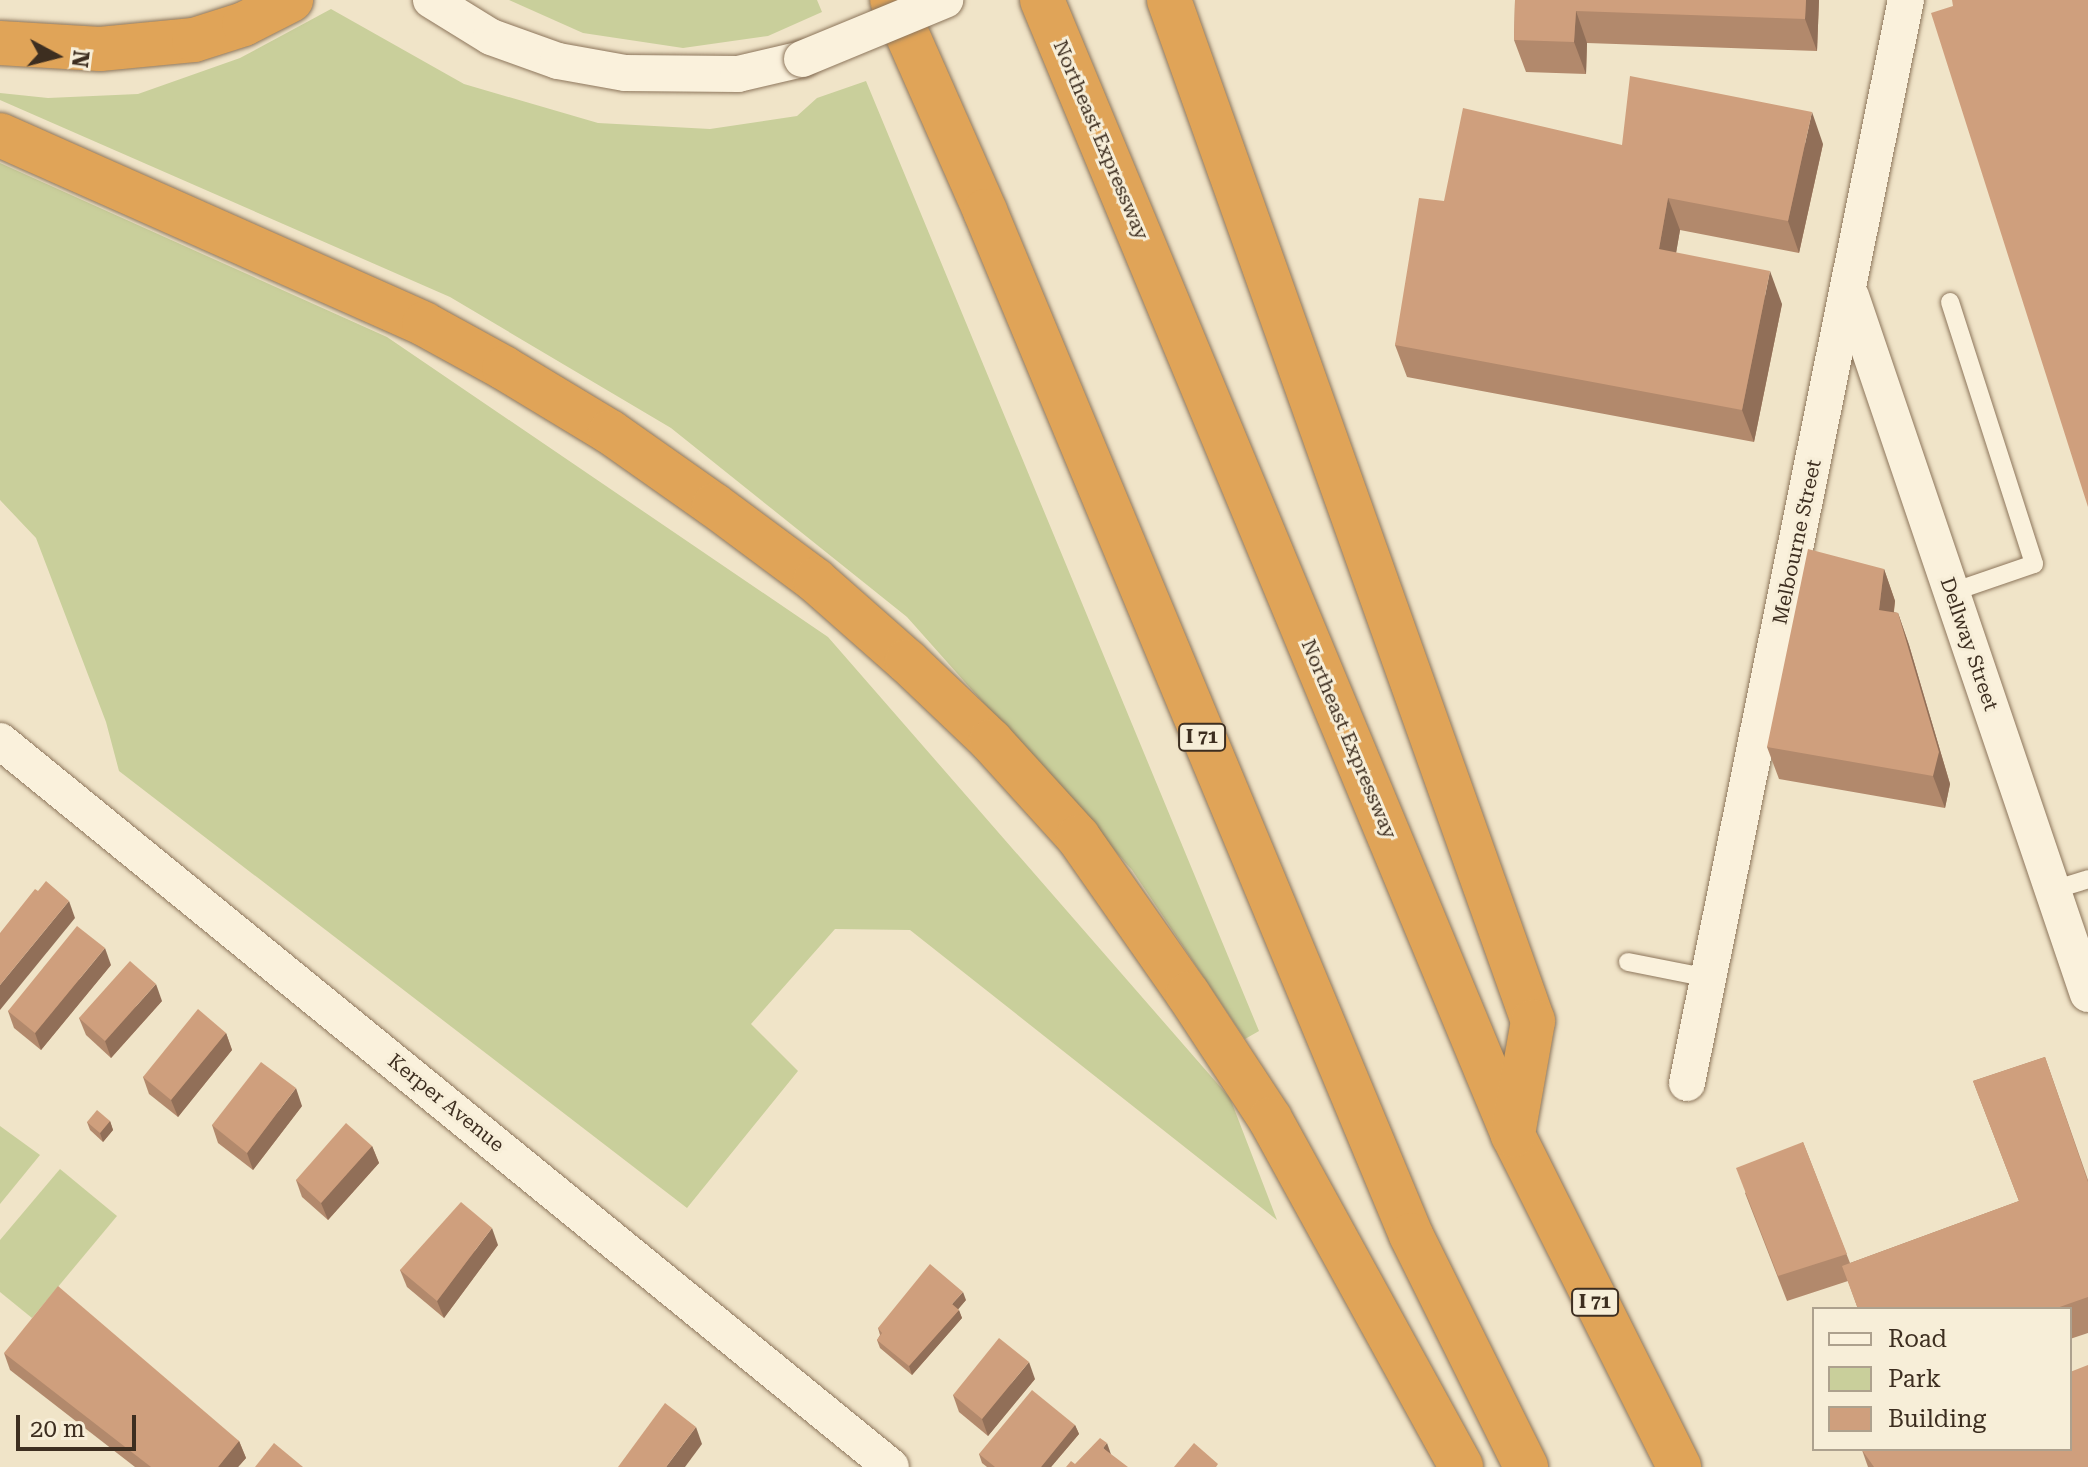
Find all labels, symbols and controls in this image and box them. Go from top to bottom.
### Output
north arrow [16,16,96,96]
street label: Northeast Expressway [1048,37,1154,243]
text: N [67,49,94,69]
street label: Melbourne Street [1768,457,1826,627]
street label: Dellway Street [1935,574,2003,714]
street label: Northeast Expressway [1296,636,1402,842]
road number: I 71 [1178,723,1226,751]
street label: Kerper Avenue [383,1049,509,1157]
road number: I 71 [1571,1288,1619,1316]
legend [1812,1307,2072,1451]
text: Road [1888,1325,1947,1353]
text: Park [1888,1365,1941,1393]
scale bar [20,1399,140,1449]
text: Building [1888,1405,1986,1433]
text: 20 m [30,1415,85,1443]

